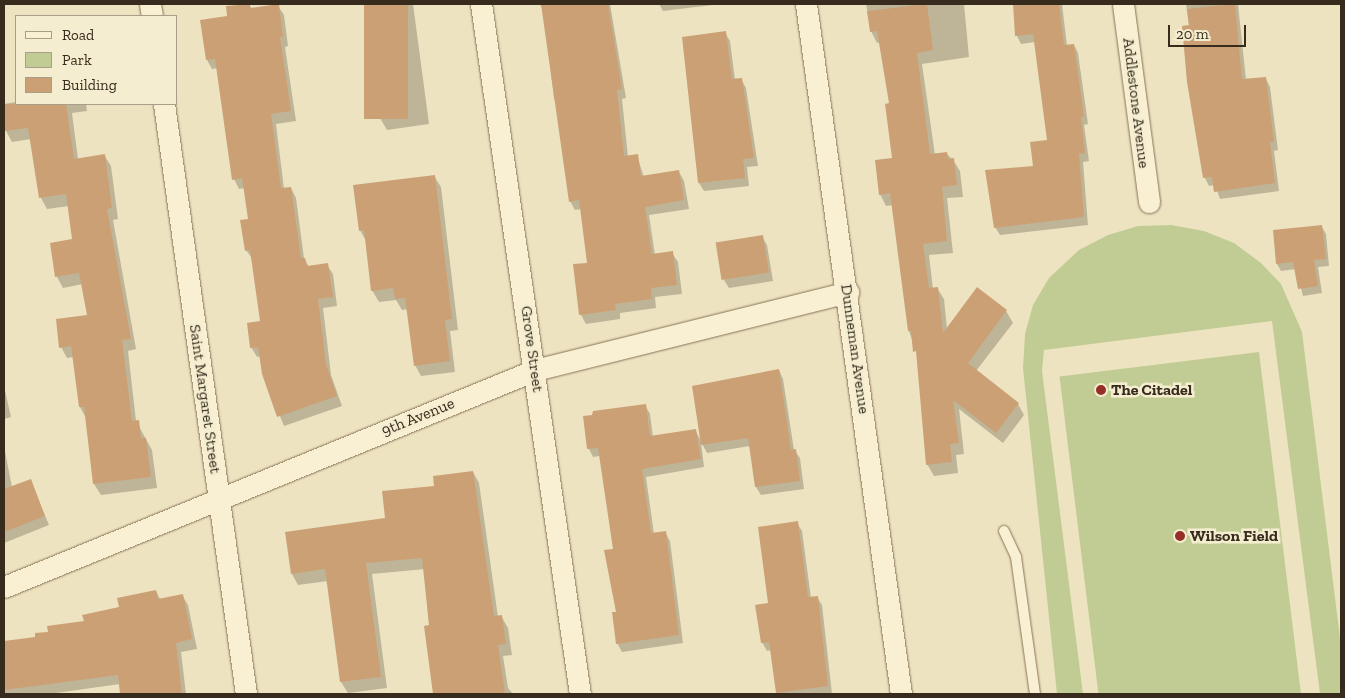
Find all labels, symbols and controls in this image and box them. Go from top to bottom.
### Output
legend [15,15,178,105]
scale bar [1170,15,1248,47]
text: 20 m [1176,25,1209,43]
text: Road [62,26,94,44]
street label: Addlestone Avenue [1118,36,1154,170]
text: Park [62,51,92,69]
text: Building [62,76,117,94]
street label: Dunneman Avenue [836,283,874,415]
street label: Grove Street [516,305,548,393]
street label: Saint Margaret Street [185,323,225,475]
place label: The Citadel [1111,380,1192,400]
marker: The Citadel [1095,384,1107,396]
street label: 9th Avenue [378,394,458,440]
place label: Wilson Field [1190,526,1278,546]
marker: Wilson Field [1174,530,1186,542]

